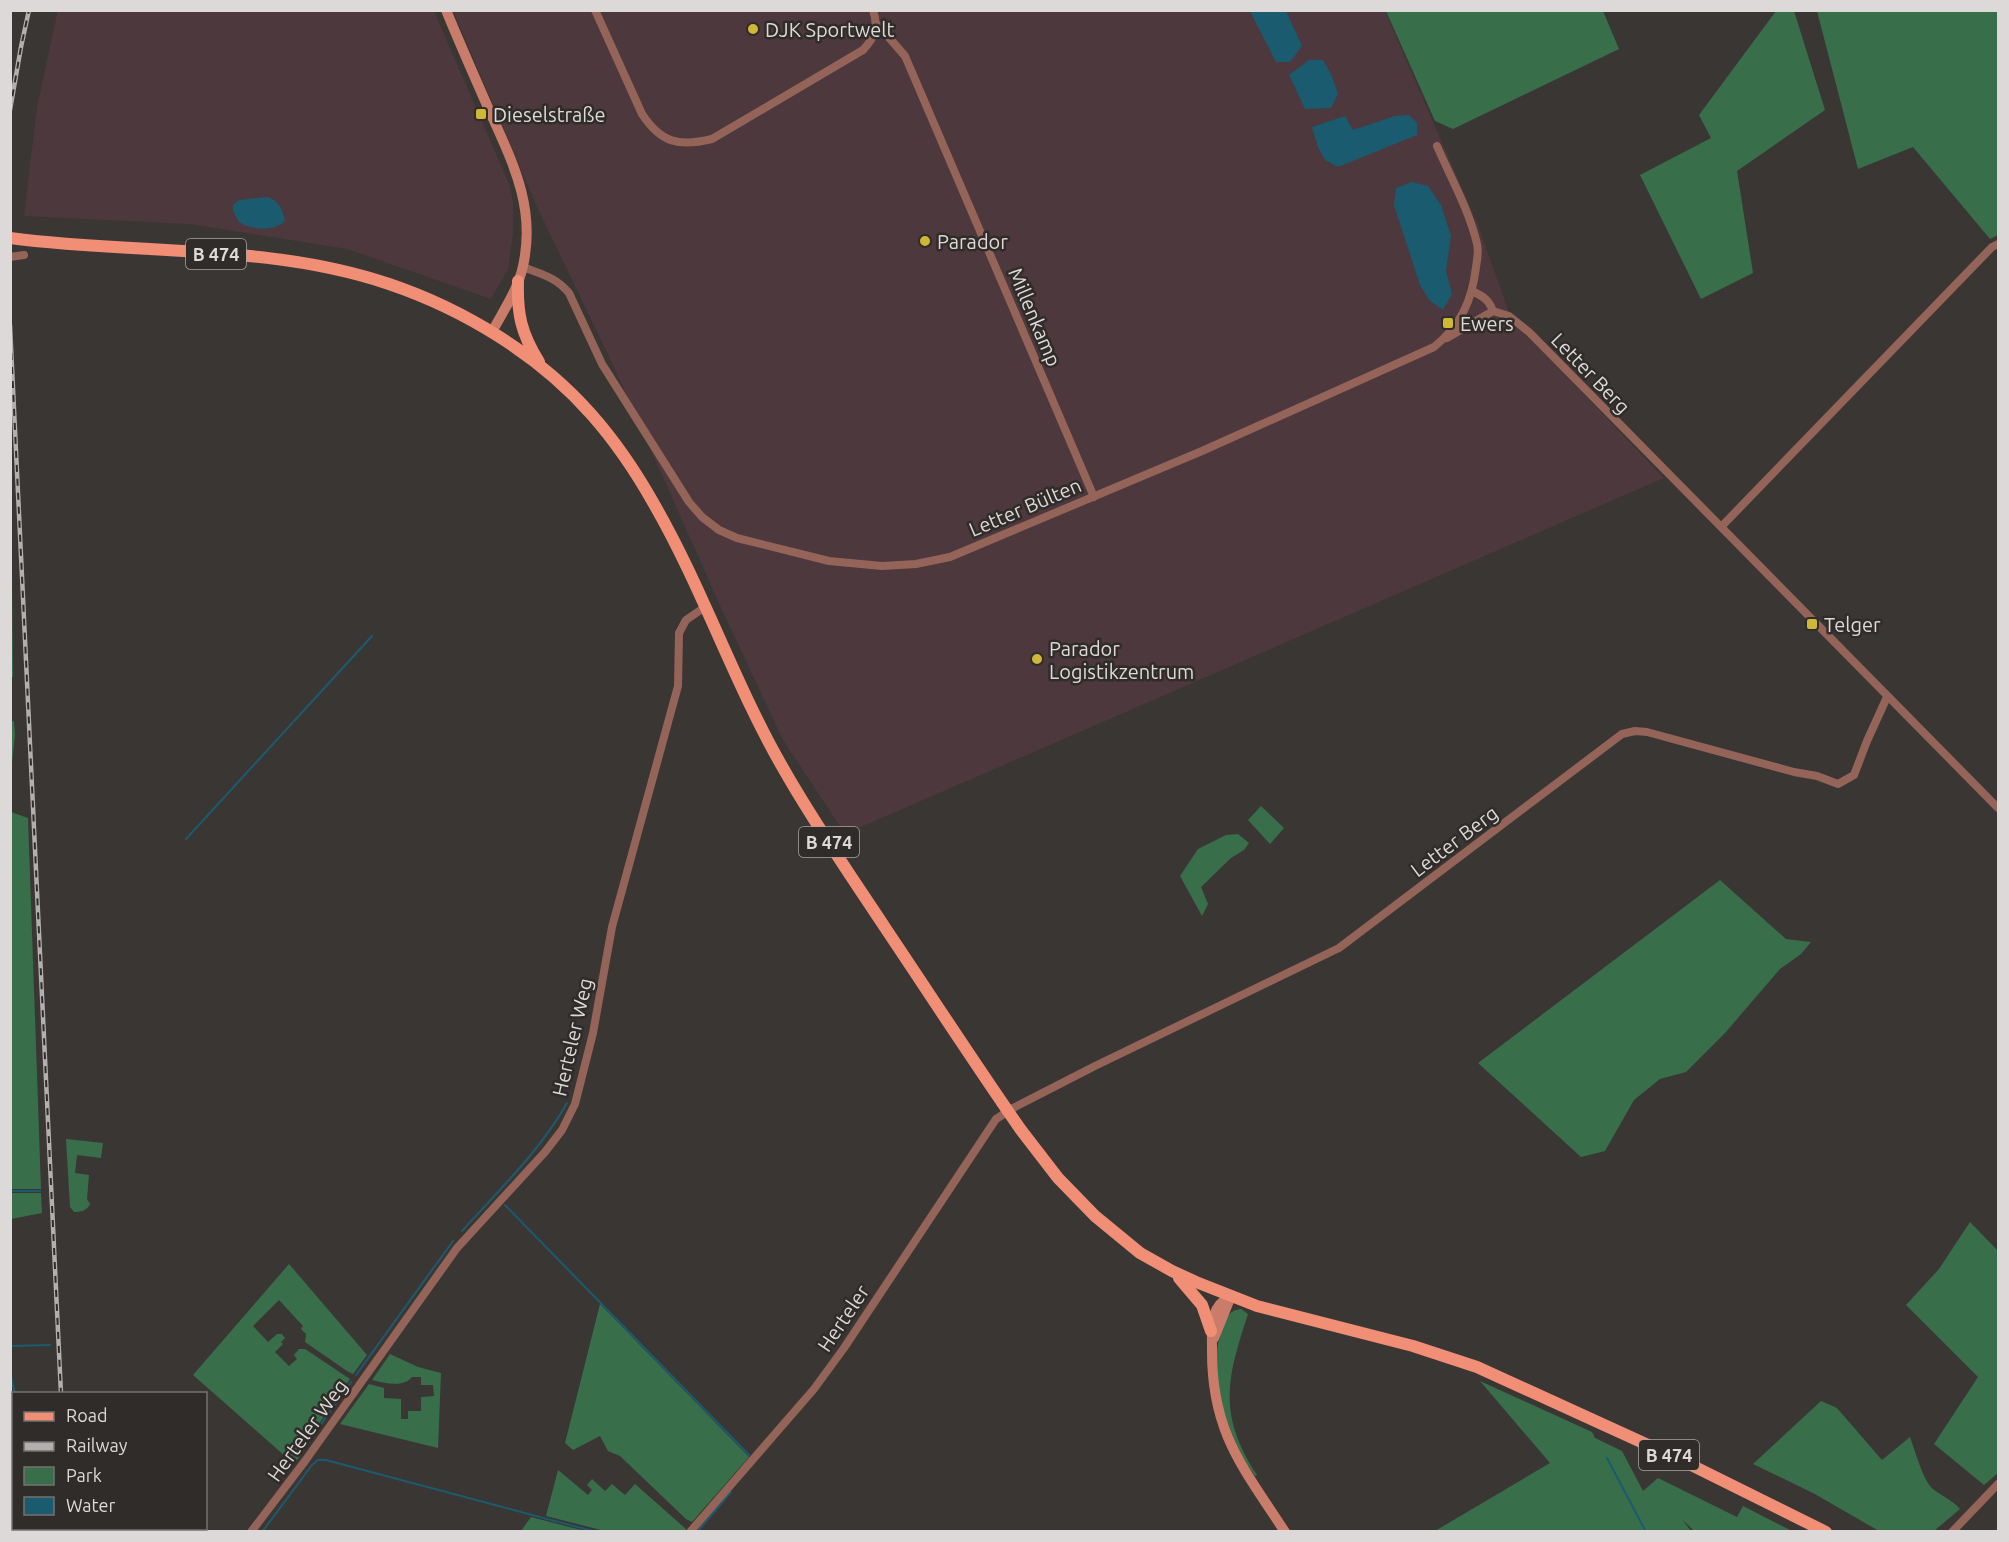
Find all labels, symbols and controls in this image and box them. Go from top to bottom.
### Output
place label: DJK Sportwelt [765,18,895,41]
marker: DJK Sportwelt [746,22,760,36]
place label: Dieselstraße [493,103,605,126]
marker: Dieselstraße [474,107,488,121]
place label: Parador [937,230,1008,253]
marker: Parador [918,234,932,248]
road number: B 474 [186,239,246,269]
street label: Millenkamp [1004,264,1066,370]
place label: Ewers [1460,312,1514,335]
marker: Ewers [1441,316,1455,330]
street label: Letter Berg [1547,328,1635,418]
street label: Letter Bülten [965,473,1085,541]
place label: Telger [1824,613,1881,636]
marker: Telger [1805,617,1819,631]
place label: Parador Logistikzentrum [1049,637,1194,683]
marker: Parador Logistikzentrum [1030,652,1044,666]
street label: Letter Berg [1406,801,1502,881]
road number: B 474 [799,827,859,857]
street label: Herteler Weg [547,976,597,1098]
street label: Herteler [812,1280,874,1356]
street label: Herteler Weg [262,1374,352,1486]
legend [12,1392,207,1530]
text: Road [66,1405,108,1425]
text: Railway [66,1435,128,1455]
road number: B 474 [1639,1440,1699,1470]
text: Park [66,1465,102,1485]
text: Water [66,1495,116,1515]

